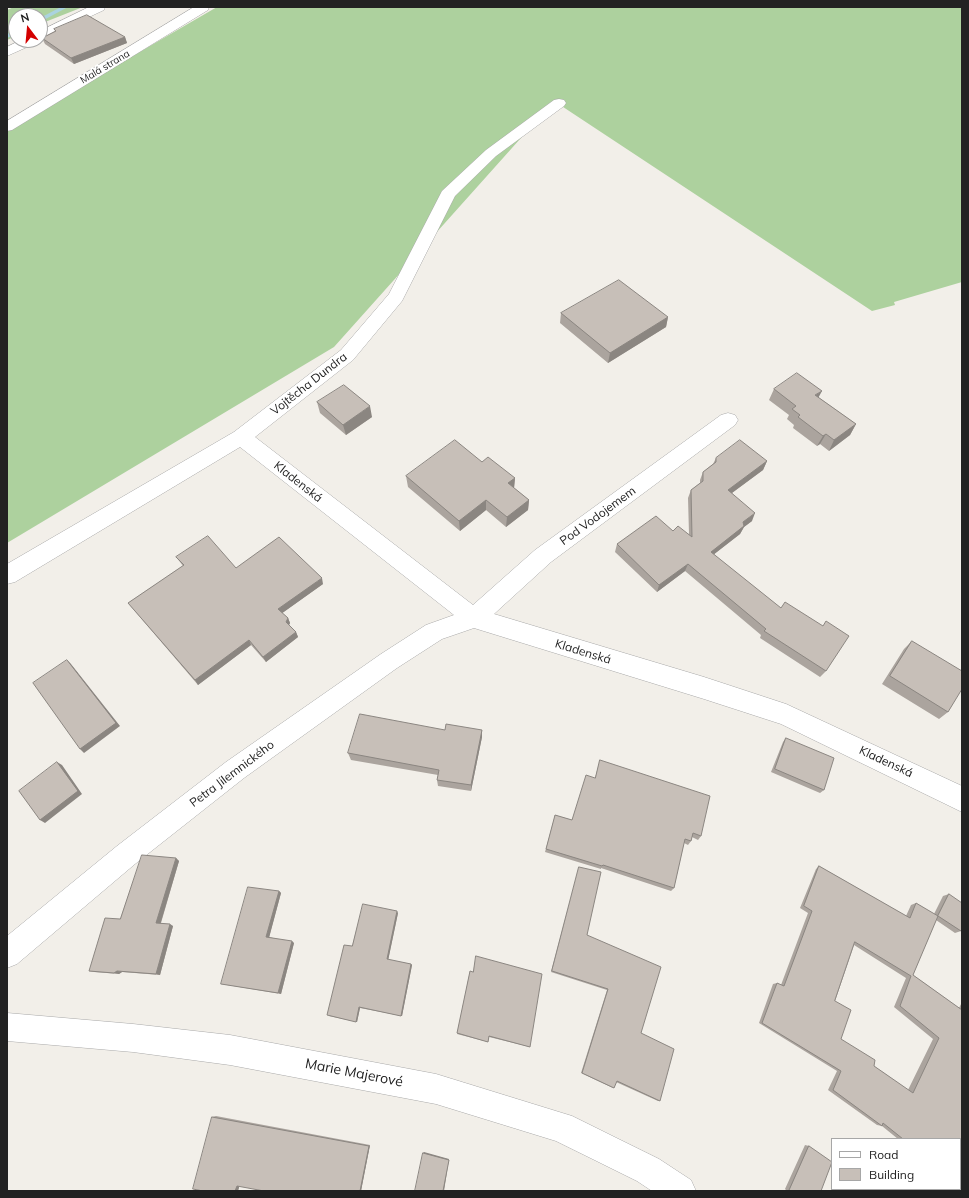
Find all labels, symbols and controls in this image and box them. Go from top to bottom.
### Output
north arrow [8,8,48,48]
text: N [19,10,31,25]
street label: Malá strana [78,48,132,86]
street label: Vojtěcha Dundra [268,350,350,418]
street label: Kladenská [271,459,325,505]
street label: Pod Vodojemem [557,484,639,548]
street label: Kladenská [553,637,613,667]
street label: Petra Jilemnického [187,738,277,810]
street label: Kladenská [857,743,915,781]
street label: Marie Majerové [304,1055,404,1091]
legend [831,1138,961,1190]
text: Road [869,1147,898,1162]
text: Building [869,1167,914,1182]

